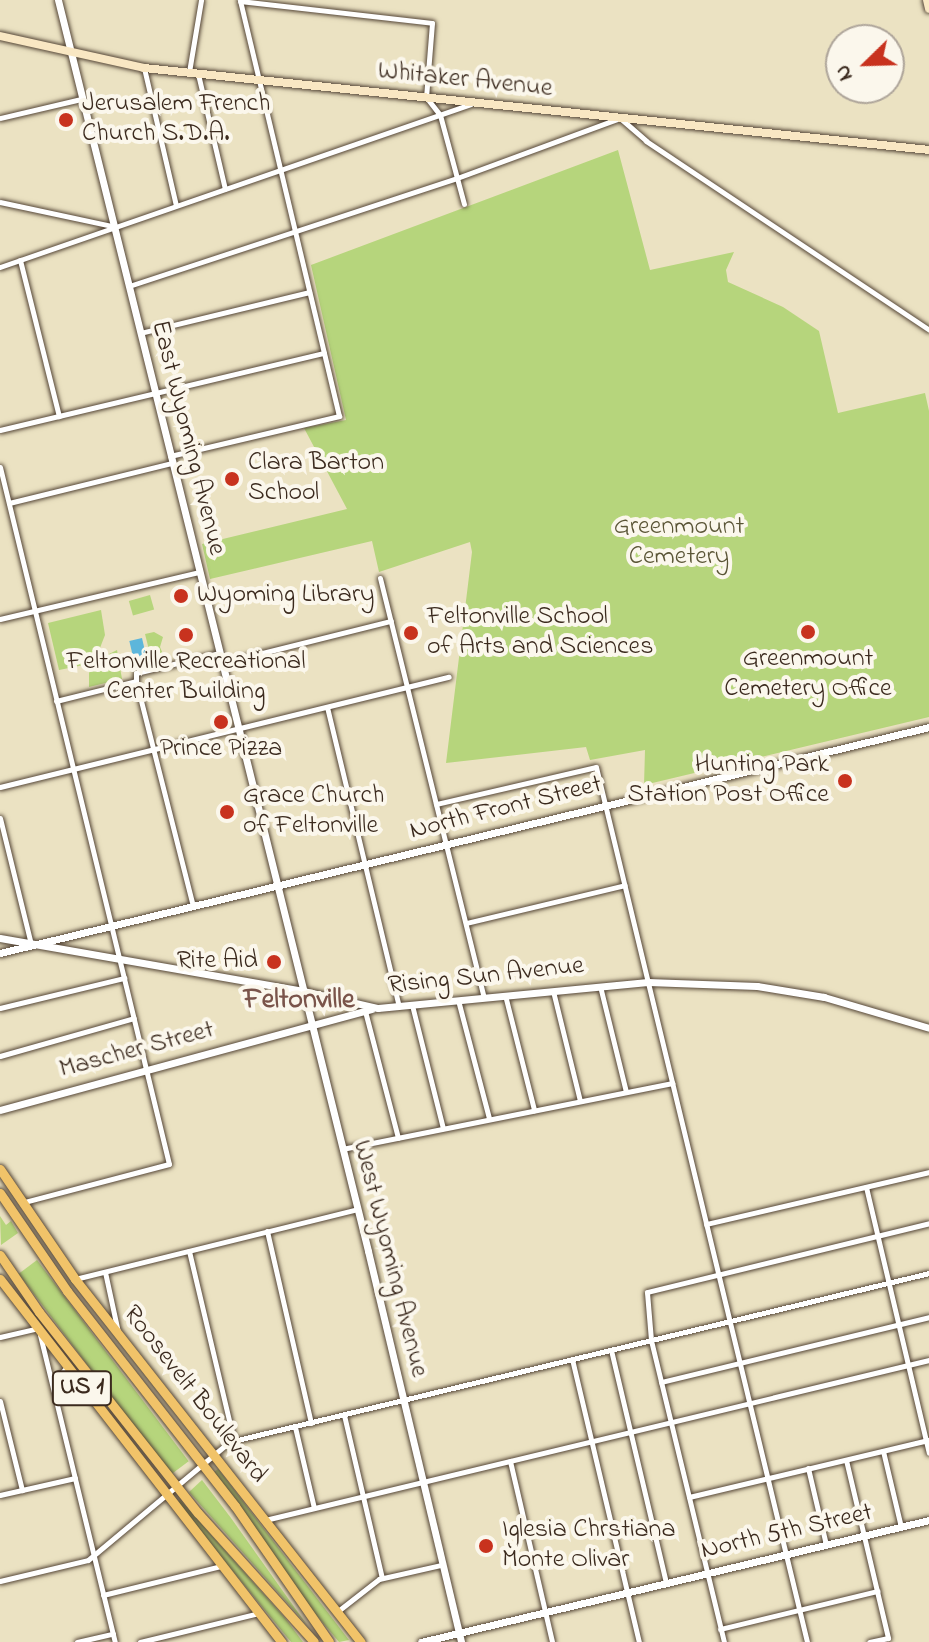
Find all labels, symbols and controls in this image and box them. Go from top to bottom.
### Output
north arrow [825,24,905,104]
street label: Whitaker Avenue [376,56,554,106]
text: N [827,60,862,86]
place label: Jerusalem French Church S.D.A. [82,89,270,150]
marker: Jerusalem French Church S.D.A. [57,111,75,129]
street label: East Wyoming Avenue [143,317,231,559]
place label: Clara Barton School [248,448,384,510]
marker: Clara Barton School [223,470,241,488]
park label: Greenmount Cemetery [614,512,744,574]
place label: Wyoming Library [197,580,374,612]
marker: Wyoming Library [172,587,190,605]
place label: Feltonville School of Arts and Sciences [427,602,653,664]
marker: Greenmount Cemetery Office [799,623,817,641]
marker: Feltonville School of Arts and Sciences [402,624,420,642]
marker: Feltonville Recreational Center Building [177,626,195,644]
place label: Greenmount Cemetery Office [724,644,892,706]
place label: Feltonville Recreational Center Building [66,647,306,708]
marker: Prince Pizza [212,713,230,731]
place label: Prince Pizza [160,734,282,766]
place label: Hunting Park Station Post Office [628,750,829,812]
street label: North Front Street [407,770,605,848]
marker: Hunting Park Station Post Office [836,772,854,790]
place label: Grace Church of Feltonville [243,781,384,842]
marker: Grace Church of Feltonville [218,803,236,821]
place label: Rite Aid [177,946,258,978]
street label: Rising Sun Avenue [387,951,585,1003]
marker: Rite Aid [265,953,283,971]
district label: Feltonville [244,984,354,1018]
street label: Mascher Street [56,1015,218,1087]
street label: West Wyoming Avenue [344,1137,434,1381]
street label: Roosevelt Boulevard [115,1300,273,1490]
road number: US 1 [50,1368,114,1408]
street label: North 5th Street [698,1498,876,1568]
place label: Iglesia Chrstiana Monte Olivar [502,1515,675,1576]
marker: Iglesia Chrstiana Monte Olivar [477,1537,495,1555]

